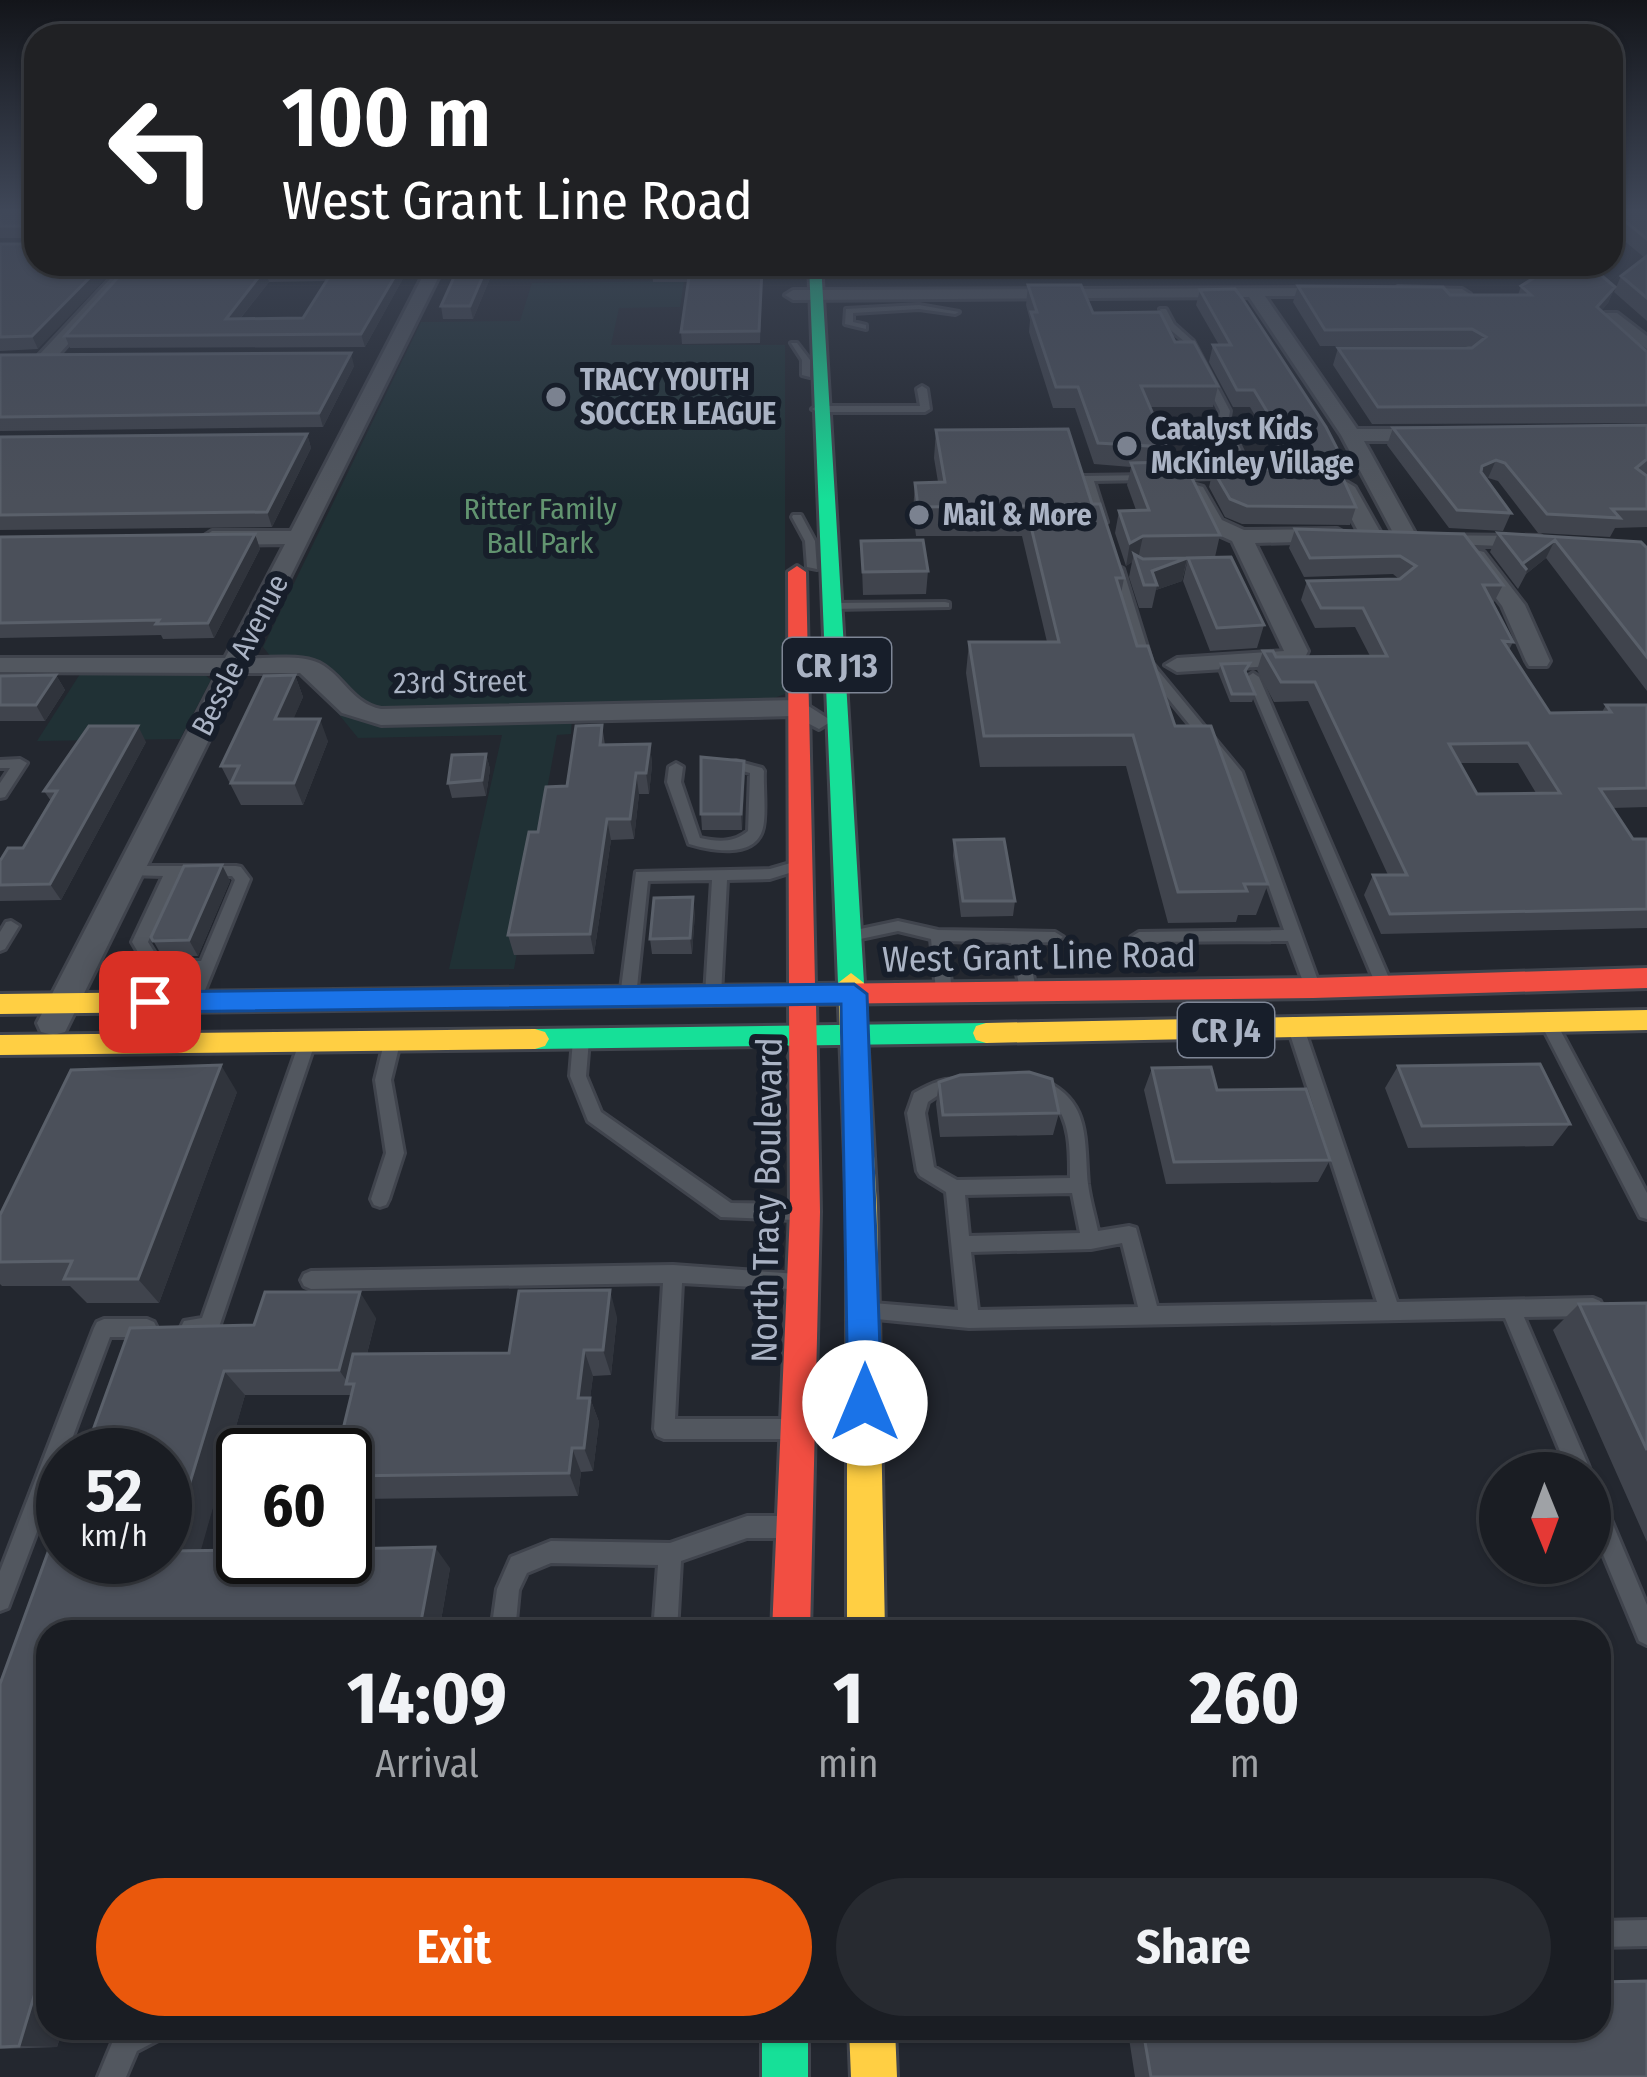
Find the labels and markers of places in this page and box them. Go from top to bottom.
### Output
place label: TRACY YOUTH SOCCER LEAGUE [580,362,776,432]
marker: TRACY YOUTH SOCCER LEAGUE [543,384,569,410]
place label: Catalyst Kids McKinley Village [1151,411,1354,481]
marker: Catalyst Kids McKinley Village [1114,433,1140,459]
place label: Mail & More [943,497,1092,533]
marker: Mail & More [906,502,932,528]
pin [99,951,201,1053]

